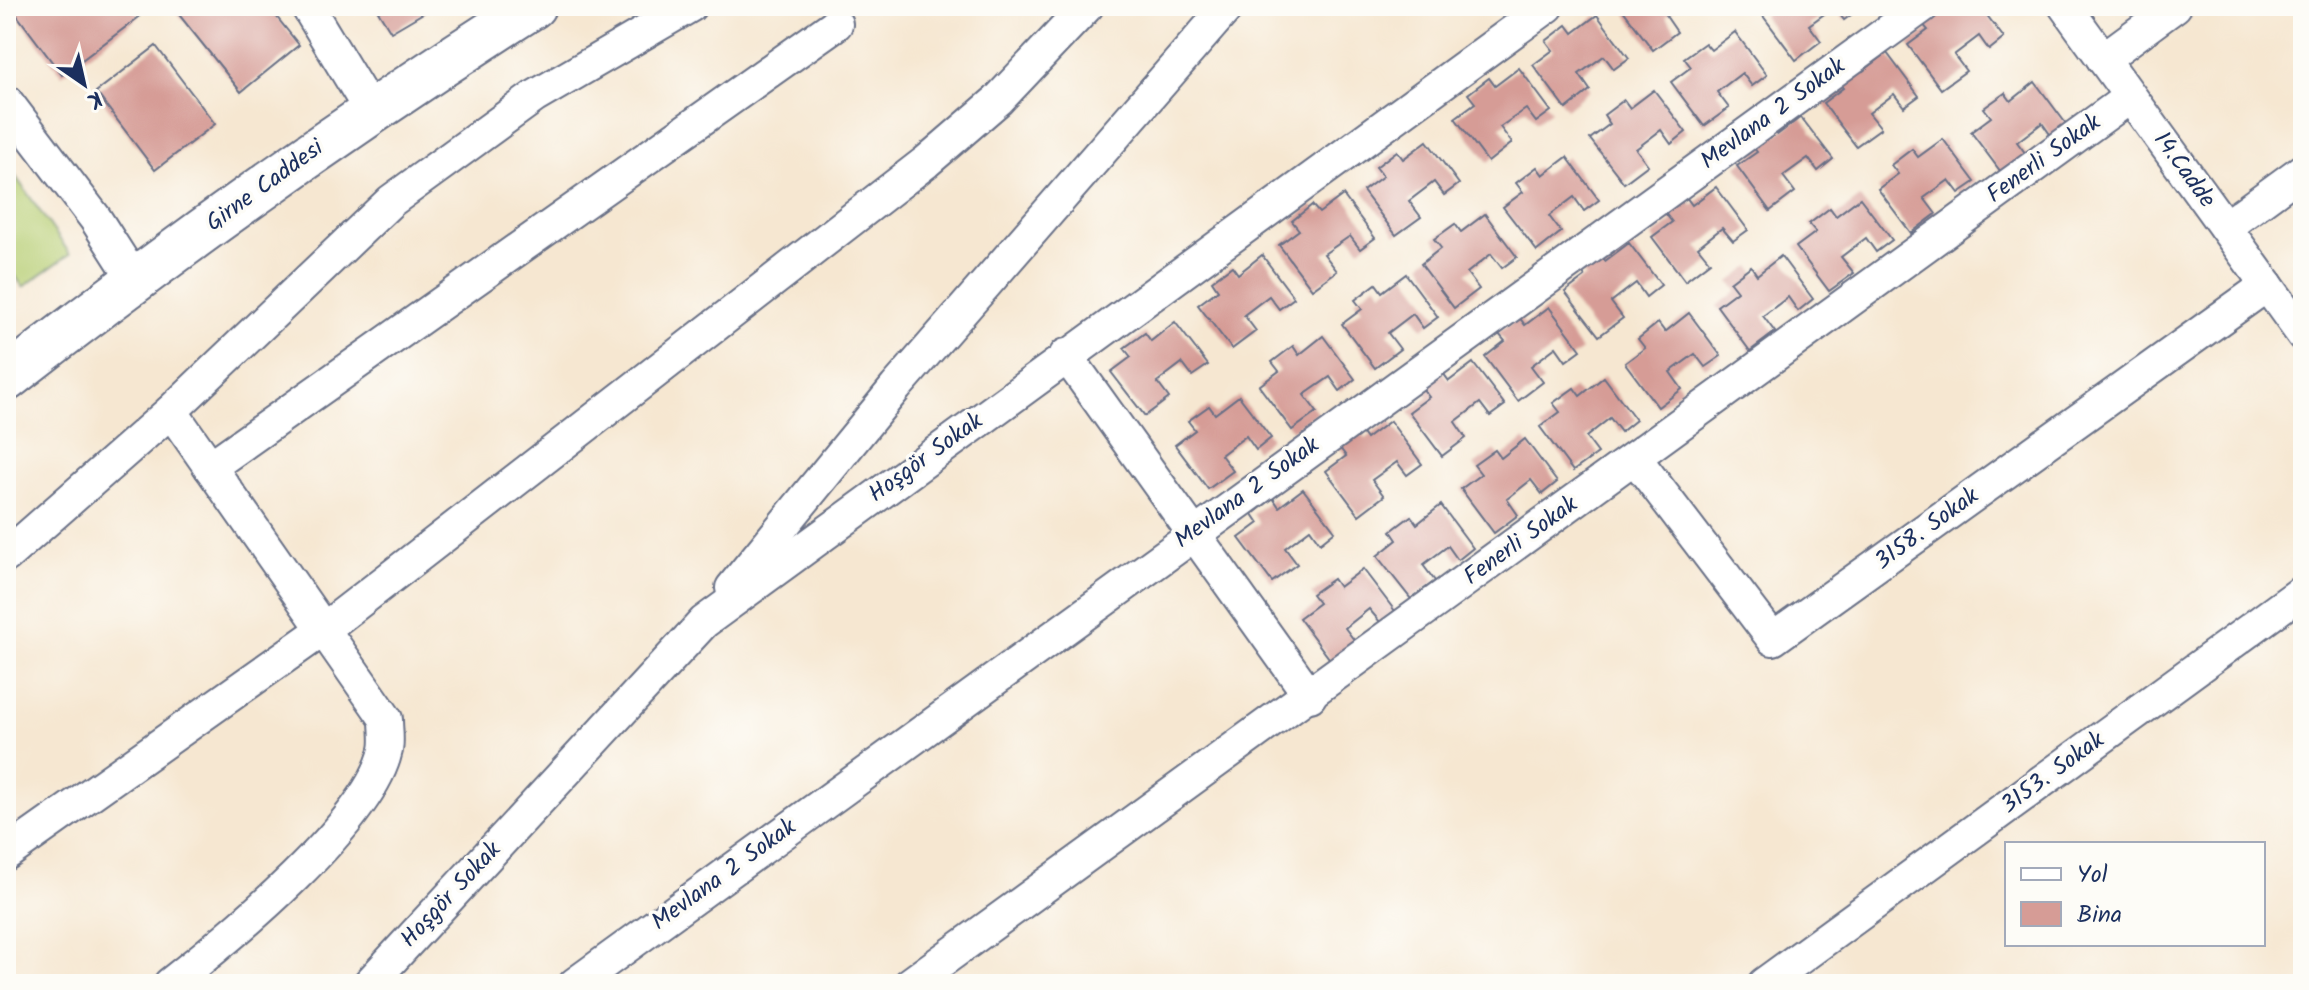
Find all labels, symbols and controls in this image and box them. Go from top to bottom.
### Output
north arrow [44,44,124,124]
street label: Mevlana 2 Sokak [1692,47,1854,180]
text: K [79,80,109,117]
street label: Fenerli Sokak [1979,104,2110,214]
street label: 14.Cadde [2143,123,2225,217]
street label: Girne Caddesi [198,129,333,242]
street label: Hoşgör Sokak [860,402,992,513]
street label: Mevlana 2 Sokak [1166,426,1328,559]
street label: 3158. Sokak [1866,477,1988,580]
street label: Fenerli Sokak [1456,486,1587,596]
street label: 3153. Sokak [1993,721,2114,824]
street label: Mevlana 2 Sokak [643,808,805,941]
street label: Hoşgör Sokak [391,832,512,957]
legend [2005,842,2265,946]
text: Yol [2077,856,2108,895]
text: Bina [2077,896,2122,935]

